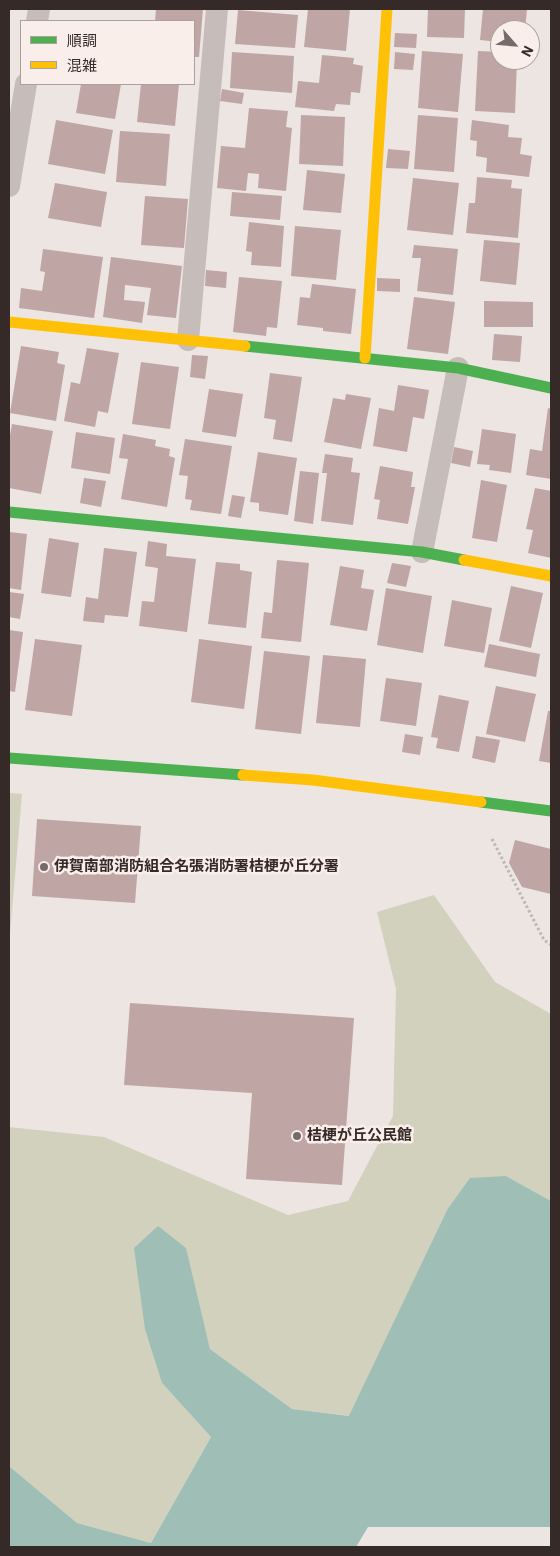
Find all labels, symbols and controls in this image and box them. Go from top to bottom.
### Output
legend [20,20,195,85]
north arrow [490,20,540,70]
text: 順調 [67,31,97,50]
text: N [517,43,538,60]
text: 混雑 [67,56,97,75]
place label: 伊賀南部消防組合名張消防署桔梗が丘分署 [54,858,339,876]
marker: 伊賀南部消防組合名張消防署桔梗が丘分署 [38,861,50,873]
place label: 桔梗が丘公民館 [307,1127,412,1145]
marker: 桔梗が丘公民館 [291,1130,303,1142]

